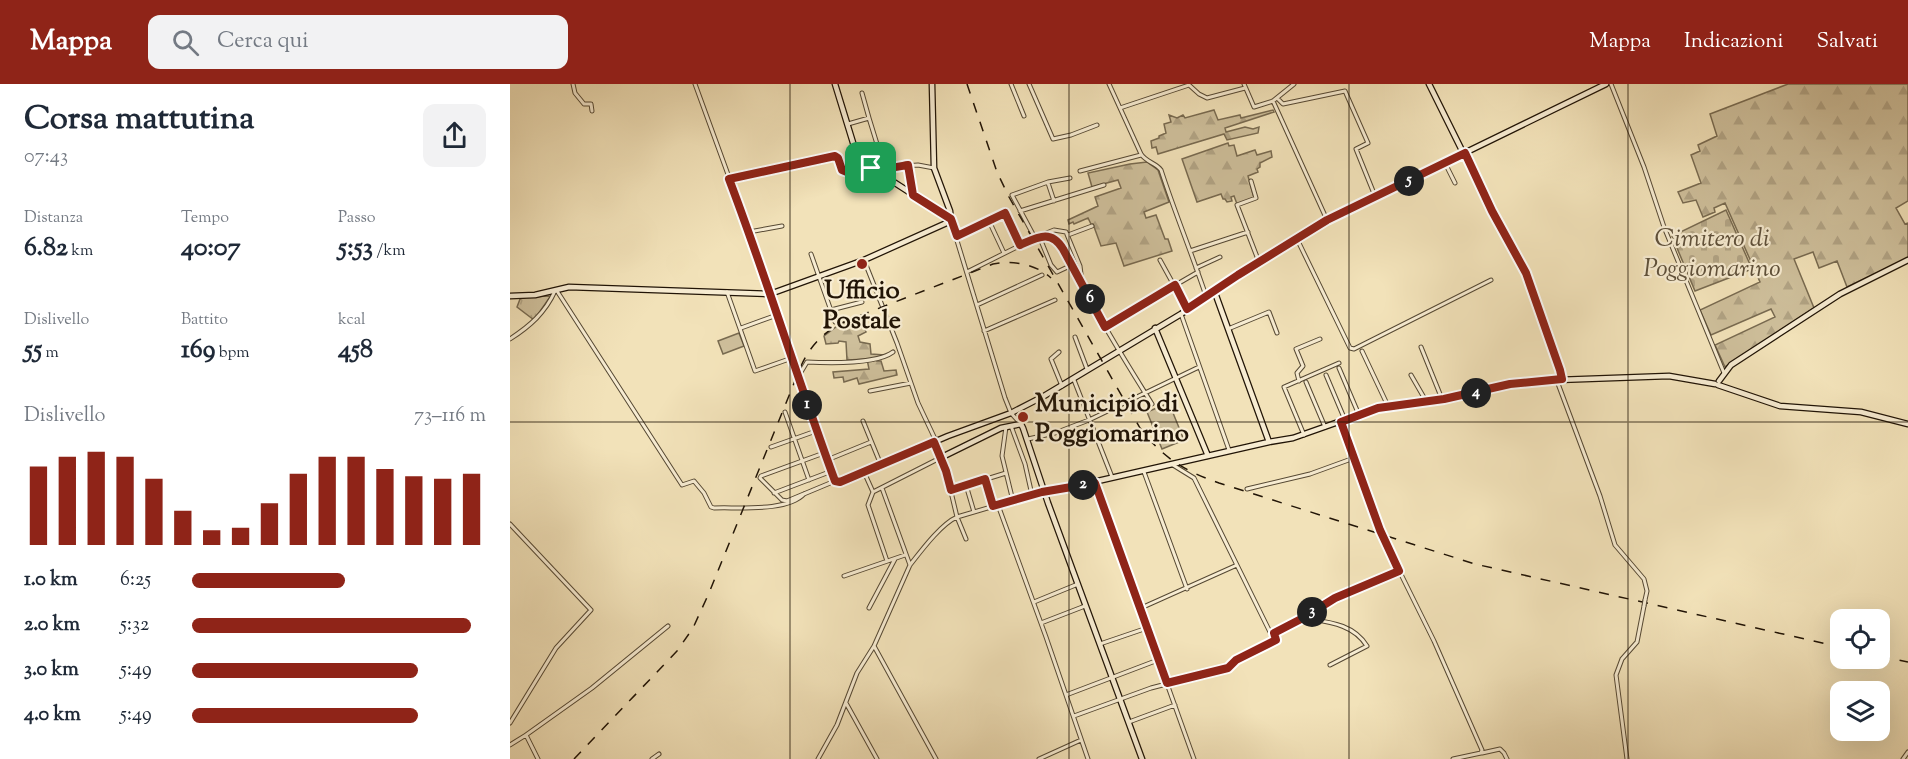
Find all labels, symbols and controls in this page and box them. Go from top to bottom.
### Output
search box [148,15,568,69]
text: Mappa [30,22,112,62]
icon: search [169,26,202,59]
text: Cerca qui [217,26,308,58]
text: Mappa [1589,27,1651,57]
text: Indicazioni [1684,27,1784,57]
text: Salvati [1817,27,1878,57]
text: Corsa mattutina [24,96,254,144]
button: share [423,104,486,167]
pin [845,142,896,193]
text: 07:43 [24,143,68,172]
icon: arrive [854,151,887,184]
pin: 5 [1394,166,1424,196]
text: 5 [1406,169,1412,192]
text: Distanza [24,207,83,230]
text: Tempo [181,207,229,230]
text: Passo [338,207,376,230]
park label: Cimitero di Poggiomarino [1643,221,1781,288]
text: 6.82 [24,230,68,267]
text: 40:07 [181,230,241,267]
text: 5:53 [338,230,373,267]
text: km [68,240,93,263]
text: /km [373,240,405,263]
marker: Ufficio Postale [855,257,869,271]
place label: Ufficio Postale [823,273,901,340]
pin: 6 [1075,284,1105,314]
text: 6 [1086,287,1094,310]
text: Dislivello [24,309,89,332]
text: Battito [181,309,228,332]
text: kcal [338,309,366,332]
text: 55 [24,332,42,369]
text: 169 [181,332,215,369]
text: 458 [338,332,373,369]
text: m [42,342,59,365]
text: bpm [215,342,250,365]
pin: 4 [1461,378,1491,408]
text: 4 [1472,381,1480,404]
place label: Municipio di Poggiomarino [1035,386,1189,453]
pin: 1 [792,390,822,420]
text: 1 [804,393,810,416]
text: Dislivello [24,402,106,431]
text: 73–116 m [414,402,486,431]
marker: Municipio di Poggiomarino [1016,410,1030,424]
pin: 2 [1068,470,1098,500]
text: 2 [1079,473,1087,496]
text: 1.0 km [24,566,78,595]
text: 6:25 [120,566,151,595]
pin: 3 [1297,597,1327,627]
text: 3 [1309,600,1315,623]
map controls [1830,609,1890,741]
button: locate [1830,609,1890,669]
text: 2.0 km [24,611,80,640]
text: 5:32 [120,611,149,640]
text: 3.0 km [24,656,79,685]
text: 5:49 [120,656,152,685]
button: layers [1830,681,1890,741]
text: 4.0 km [24,701,81,730]
text: 5:49 [120,701,152,730]

